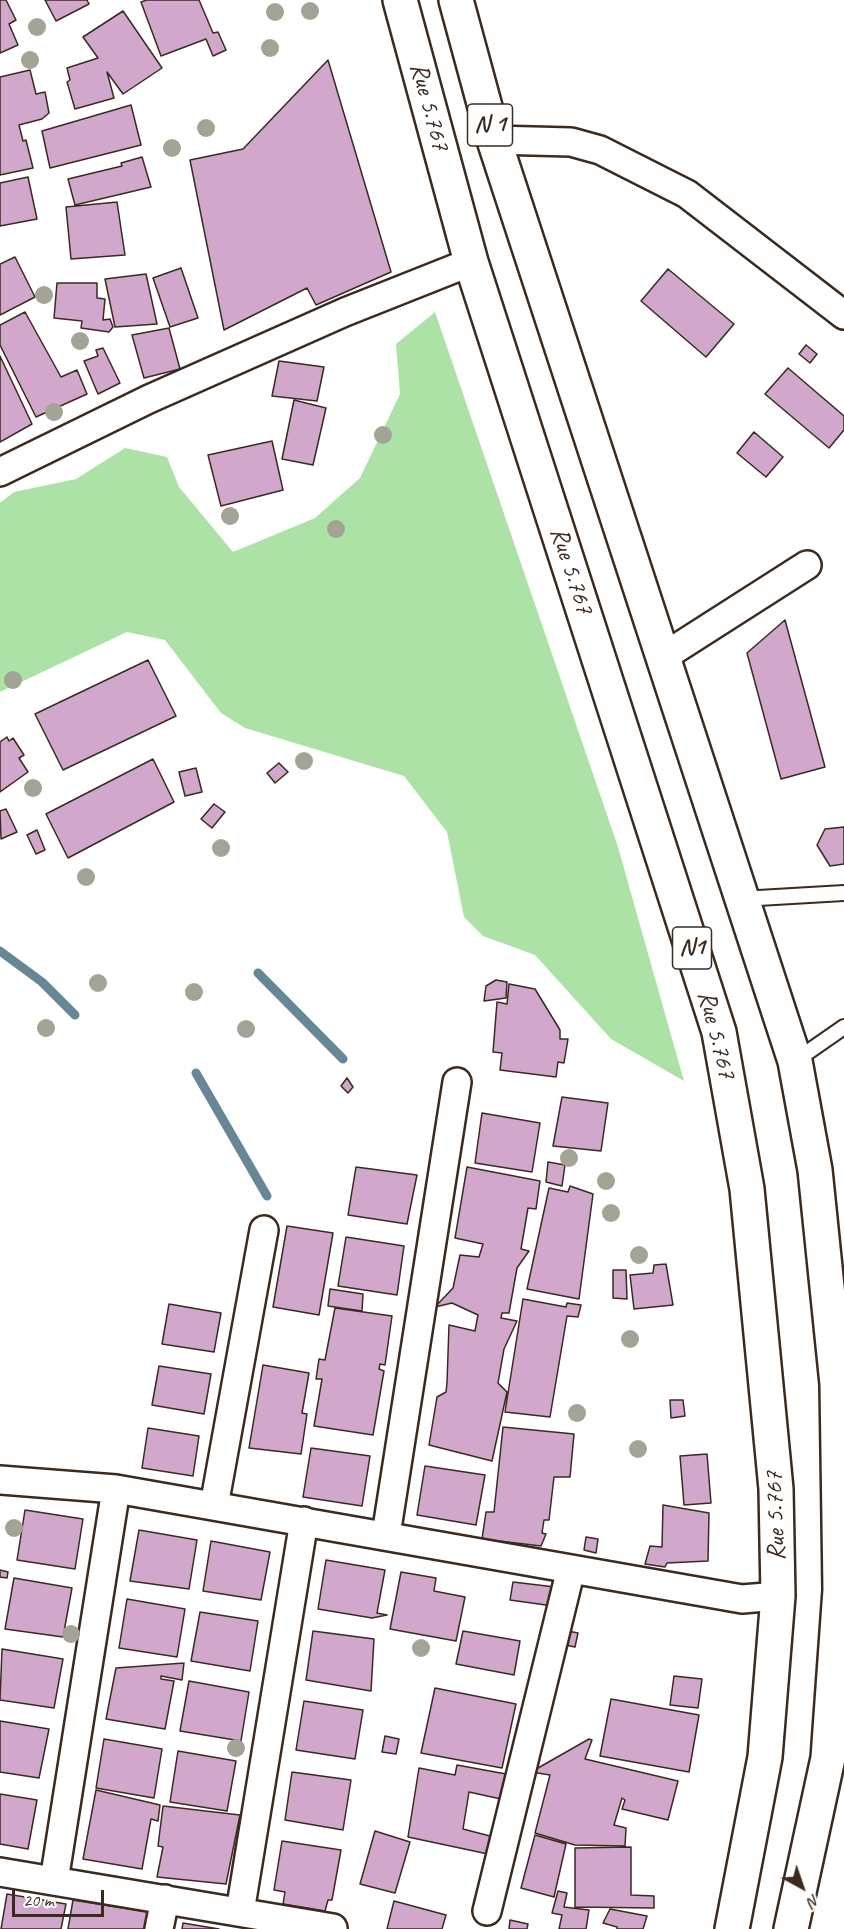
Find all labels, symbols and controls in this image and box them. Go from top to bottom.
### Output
street label: Rue 5.767 [402,60,456,154]
road number: N 1 [468,104,512,146]
street label: Rue 5.767 [542,524,600,618]
road number: N1 [672,927,712,969]
street label: Rue 5.767 [690,988,742,1082]
street label: Rue 5.767 [759,1471,793,1561]
north arrow [772,1857,832,1917]
scale bar [15,1878,106,1916]
text: 20 m [23,1889,54,1911]
text: N [803,1890,824,1912]

